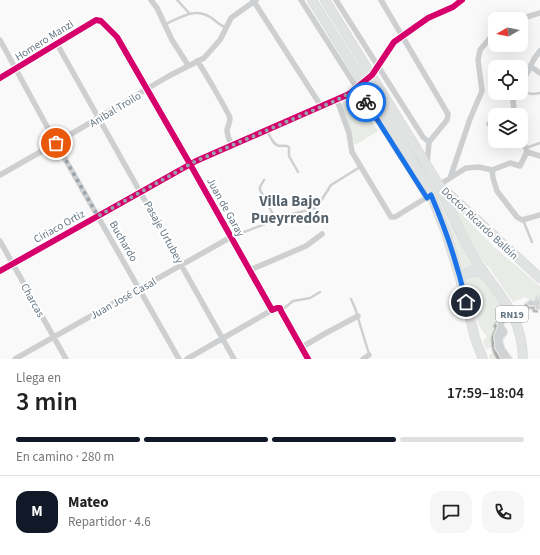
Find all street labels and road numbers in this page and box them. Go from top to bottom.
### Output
street label: Homero Manzi [12,16,76,64]
street label: Anibal Troilo [87,88,144,131]
street label: Juan de Garay [203,175,248,239]
street label: Doctor Ricardo Balbín [438,184,521,263]
street label: Pasaje Urtubey [140,198,187,266]
street label: Ciriaco Ortiz [31,206,88,247]
street label: Buchardo [106,218,141,264]
street label: Juan José Casal [88,274,159,323]
street label: Charcas [17,281,48,320]
road number: RN19 [496,306,528,322]

